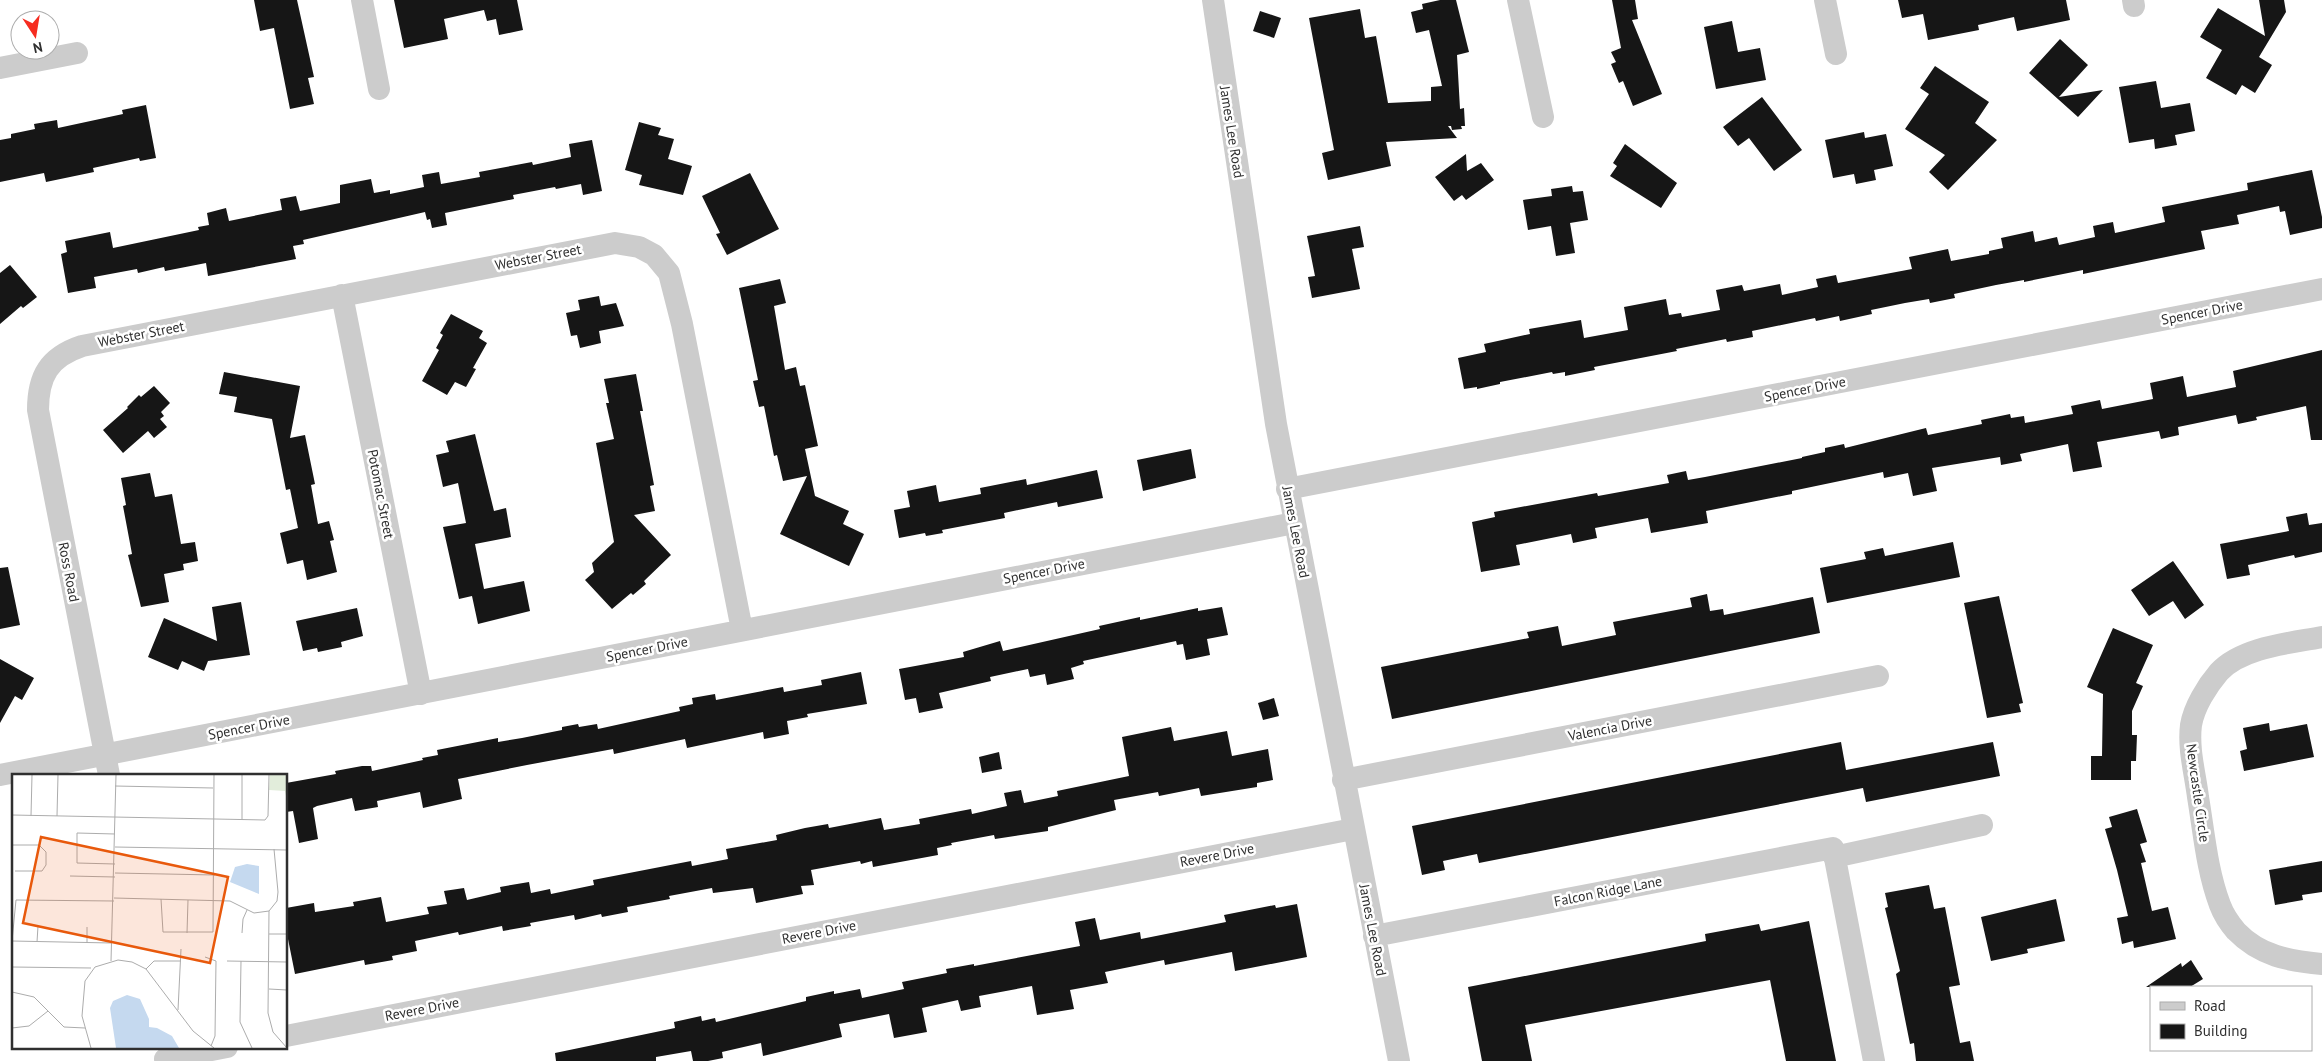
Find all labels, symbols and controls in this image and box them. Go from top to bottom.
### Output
north arrow [10,10,60,60]
text: N [31,38,44,57]
street label: James Lee Road [1216,84,1248,179]
street label: Webster Street [493,240,583,274]
street label: Spencer Drive [2160,295,2244,329]
street label: Webster Street [96,317,186,351]
street label: Spencer Drive [1763,372,1847,406]
street label: Potomac Street [364,448,399,540]
street label: James Lee Road [1278,484,1314,579]
street label: Ross Road [54,541,84,603]
street label: Spencer Drive [1002,554,1086,588]
street label: Spencer Drive [605,632,689,666]
street label: Spencer Drive [207,710,291,744]
street label: Valencia Drive [1565,711,1654,745]
street label: Newcastle Circle [2182,743,2214,843]
inset map [12,774,288,1048]
street label: Revere Drive [1178,839,1256,871]
street label: Falcon Ridge Lane [1552,872,1664,910]
street label: James Lee Road [1355,882,1391,977]
street label: Revere Drive [780,916,858,948]
legend [2150,986,2312,1051]
street label: Revere Drive [383,993,461,1025]
text: Road [2194,996,2226,1015]
text: Building [2194,1021,2248,1040]

